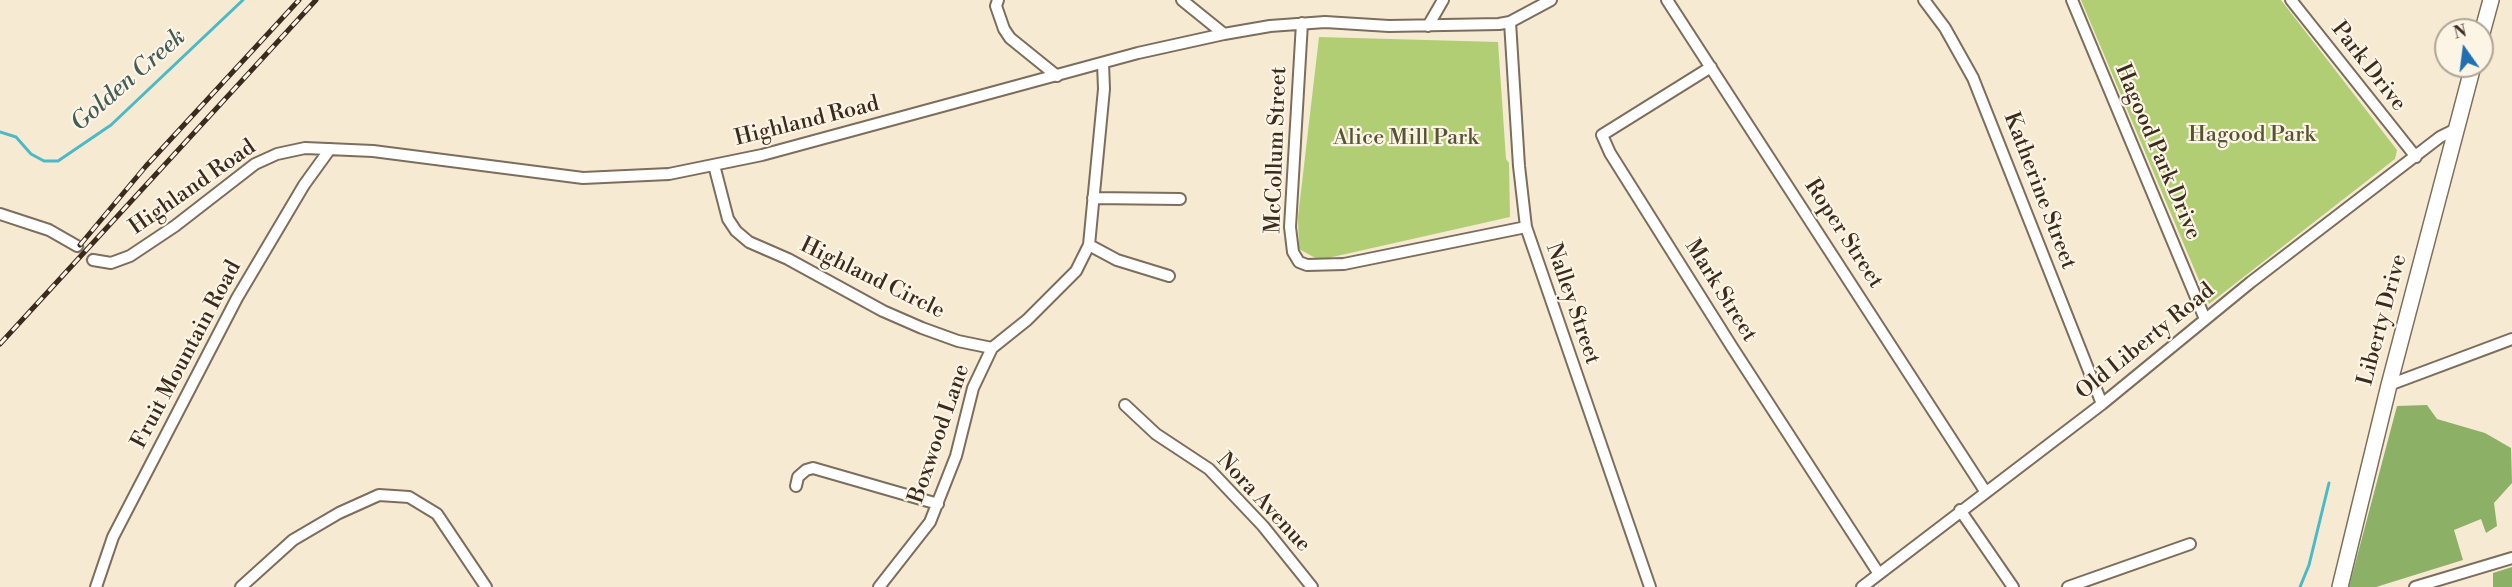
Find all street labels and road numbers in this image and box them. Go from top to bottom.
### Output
street label: Park Drive [2325,17,2411,117]
street label: Hagood Park Drive [2108,60,2206,244]
street label: McCollum Street [1261,66,1293,234]
street label: Highland Road [732,91,882,153]
street label: Katherine Street [1997,109,2081,273]
street label: Highland Road [125,135,261,241]
street label: Roper Street [1798,174,1888,294]
street label: Highland Circle [796,233,948,325]
street label: Mark Street [1678,235,1762,347]
street label: Nalley Street [1539,240,1605,368]
street label: Liberty Drive [2353,252,2413,388]
street label: Fruit Mountain Road [126,257,248,453]
street label: Old Liberty Road [2071,278,2221,406]
street label: Boxwood Lane [904,361,976,507]
street label: Nora Avenue [1210,448,1316,558]

